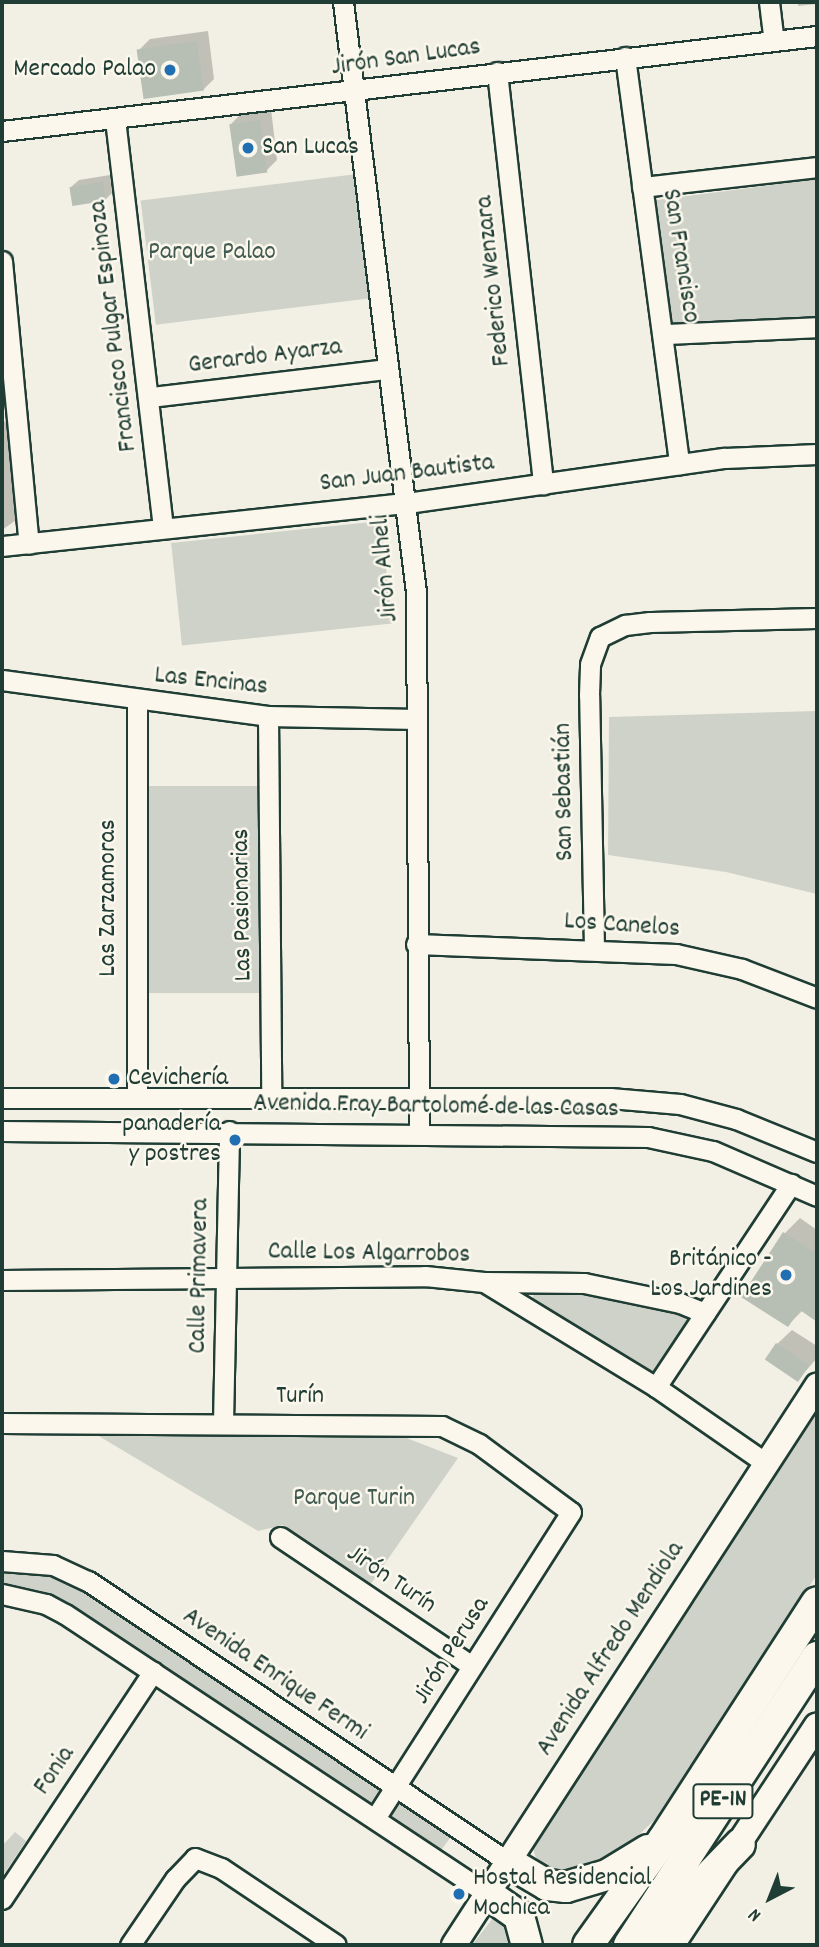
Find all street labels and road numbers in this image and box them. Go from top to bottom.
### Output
street label: Jirón San Lucas [329,32,483,84]
street label: San Francisco [654,187,706,325]
street label: Federico Wenzara [470,194,518,368]
street label: Francisco Pulgar Espinoza [83,198,145,454]
street label: Gerardo Ayarza [186,332,344,382]
street label: San Juan Bautista [318,448,496,500]
street label: Jirón Alheli [366,513,406,623]
street label: Las Encinas [153,661,269,703]
street label: San Sebastián [548,723,582,861]
street label: Las Zarzamoras [93,819,125,977]
street label: Las Pasionarias [226,828,260,982]
street label: Los Canelos [563,906,681,946]
street label: Avenida Fray Bartolomé de las Casas [253,1088,619,1126]
street label: Calle Primavera [183,1198,217,1354]
street label: Calle Los Algarrobos [267,1237,471,1271]
street label: Turín [276,1381,324,1413]
street label: Avenida Alfredo Mendiola [530,1536,692,1762]
street label: Jirón Turín [340,1539,442,1621]
street label: Jirón Perusa [407,1592,497,1710]
street label: Avenida Enrique Fermi [176,1601,374,1749]
street label: Fonia [27,1741,83,1801]
road number: PE-1N [692,1780,754,1822]

